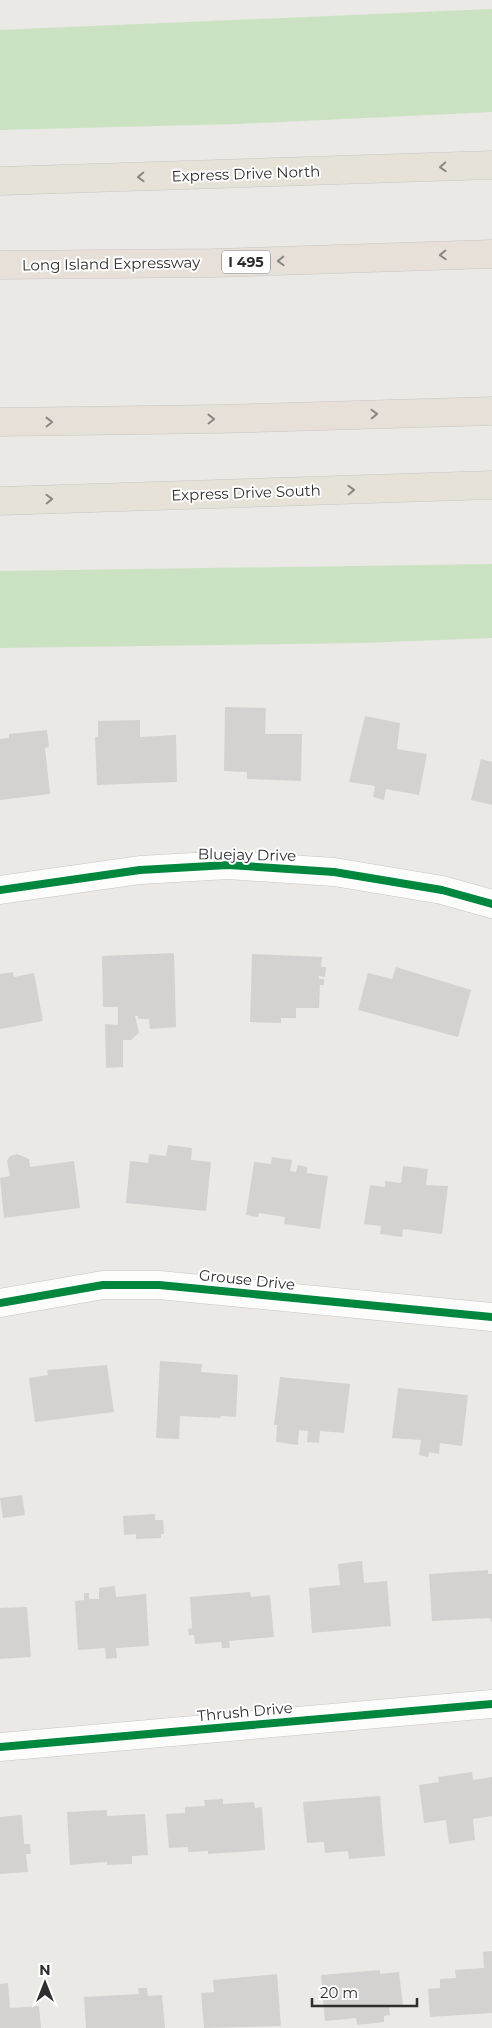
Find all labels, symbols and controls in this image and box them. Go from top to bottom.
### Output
street label: Express Drive North [171,161,321,186]
one-way arrow [439,161,447,172]
one-way arrow [137,172,144,182]
road number: I 495 [222,250,270,274]
one-way arrow [439,250,447,261]
street label: Long Island Expressway [22,252,201,275]
one-way arrow [277,255,285,266]
one-way arrow [370,409,378,420]
one-way arrow [207,414,215,425]
one-way arrow [45,416,53,427]
street label: Express Drive South [171,480,321,505]
one-way arrow [347,484,355,495]
one-way arrow [45,494,53,505]
street label: Bluejay Drive [198,844,296,865]
street label: Grouse Drive [198,1265,296,1294]
street label: Thrush Drive [197,1698,293,1725]
north arrow [20,1958,70,2008]
text: N [39,1961,51,1979]
scale bar [312,1976,417,2008]
text: 20 m [320,1983,358,2002]

